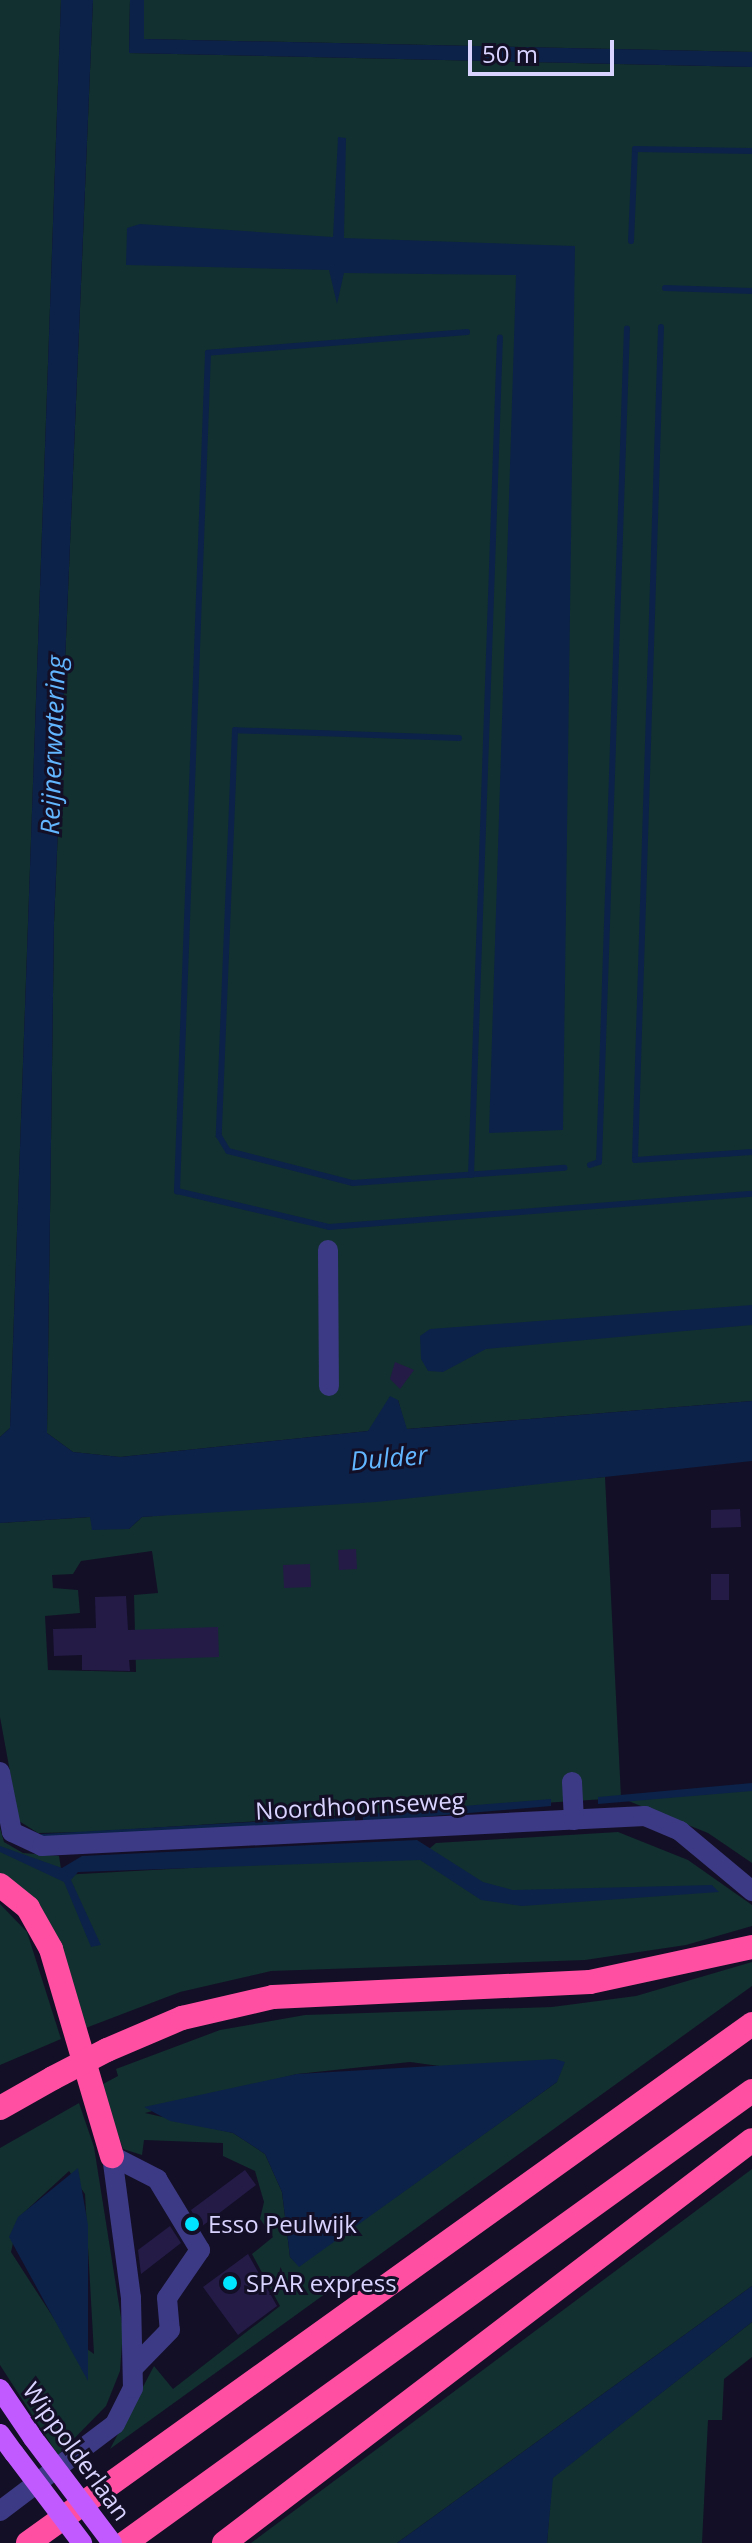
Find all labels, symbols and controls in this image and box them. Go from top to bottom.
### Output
scale bar [472,24,618,74]
text: 50 m [482,37,538,70]
water label: Reijnerwatering [34,655,72,835]
water label: Dulder [349,1439,429,1477]
street label: Noordhoornseweg [255,1785,465,1825]
place label: Esso Peulwijk [208,2210,357,2238]
marker: Esso Peulwijk [183,2215,201,2233]
place label: SPAR express [246,2269,397,2297]
marker: SPAR express [221,2274,239,2292]
street label: Wippolderlaan [17,2376,137,2526]

